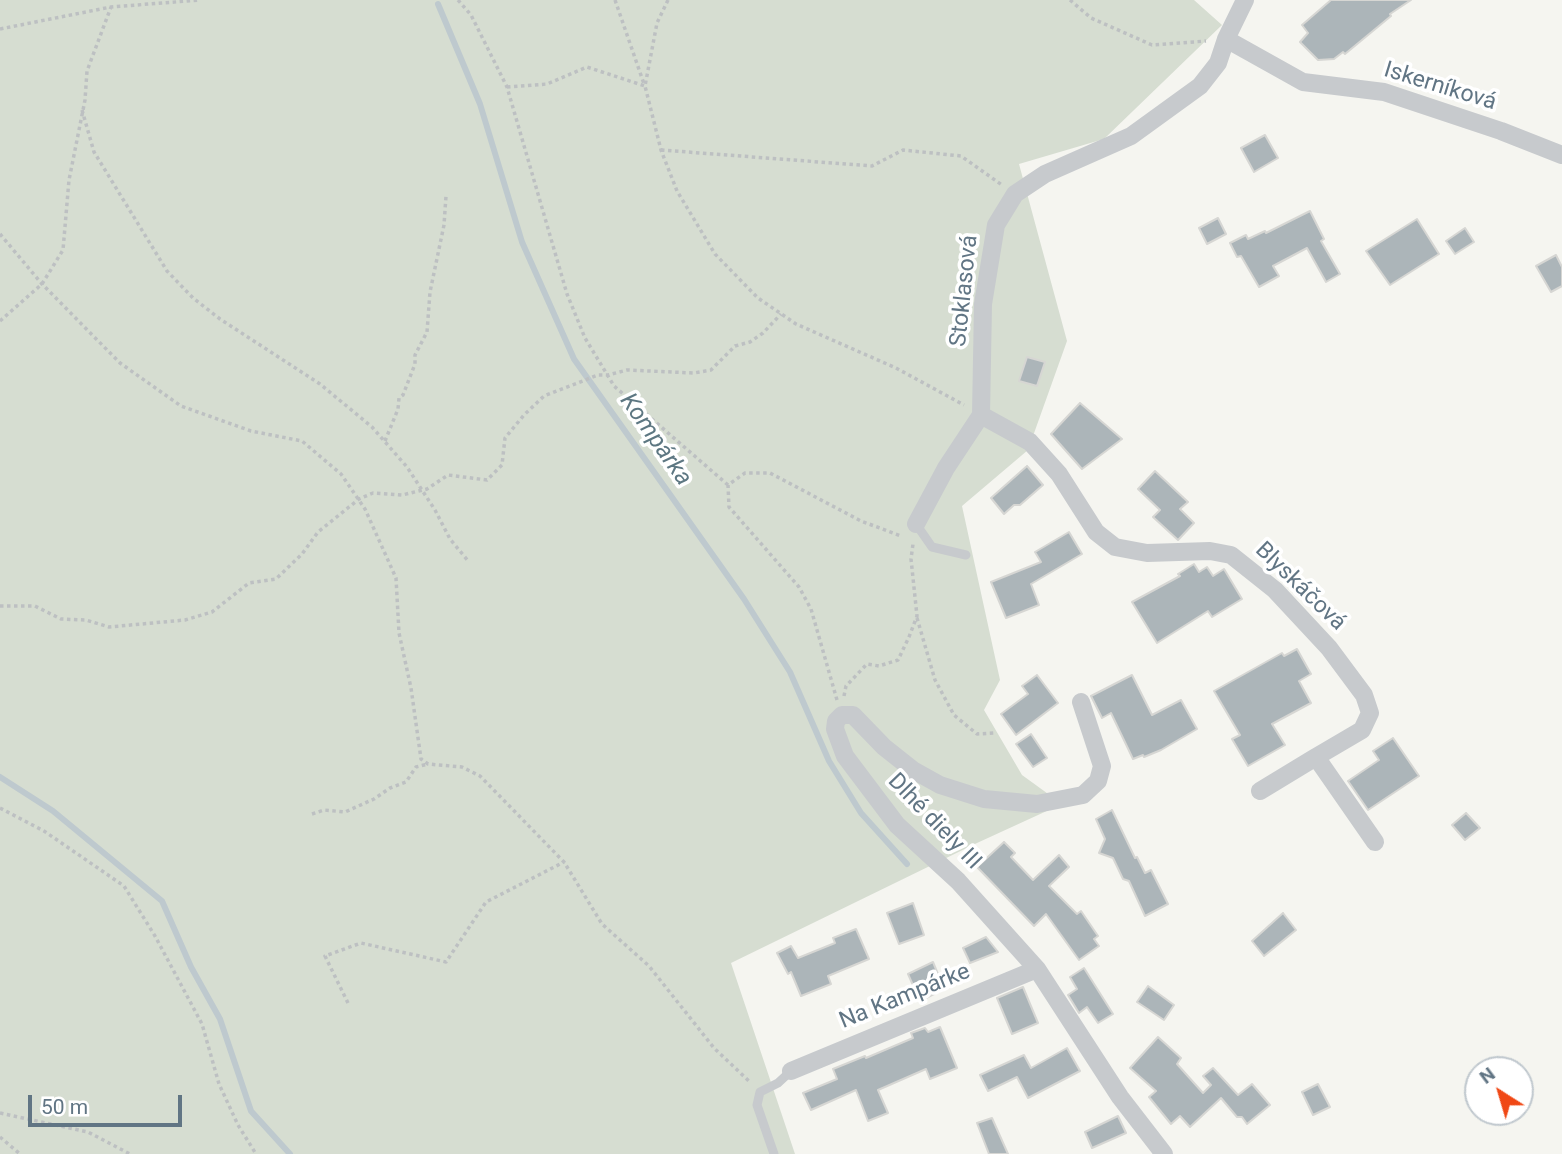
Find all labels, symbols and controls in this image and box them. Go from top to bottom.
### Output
street label: Iskerníková [1380,57,1500,117]
street label: Stoklasová [945,234,985,348]
water label: Kompárka [613,388,697,492]
street label: Blyskáčová [1249,537,1351,637]
street label: Dlhé diely III [881,768,987,876]
street label: Na Kampárke [836,958,974,1036]
north arrow [1464,1056,1534,1126]
text: N [1475,1062,1500,1089]
scale bar [32,1080,186,1124]
text: 50 m [41,1095,88,1119]

